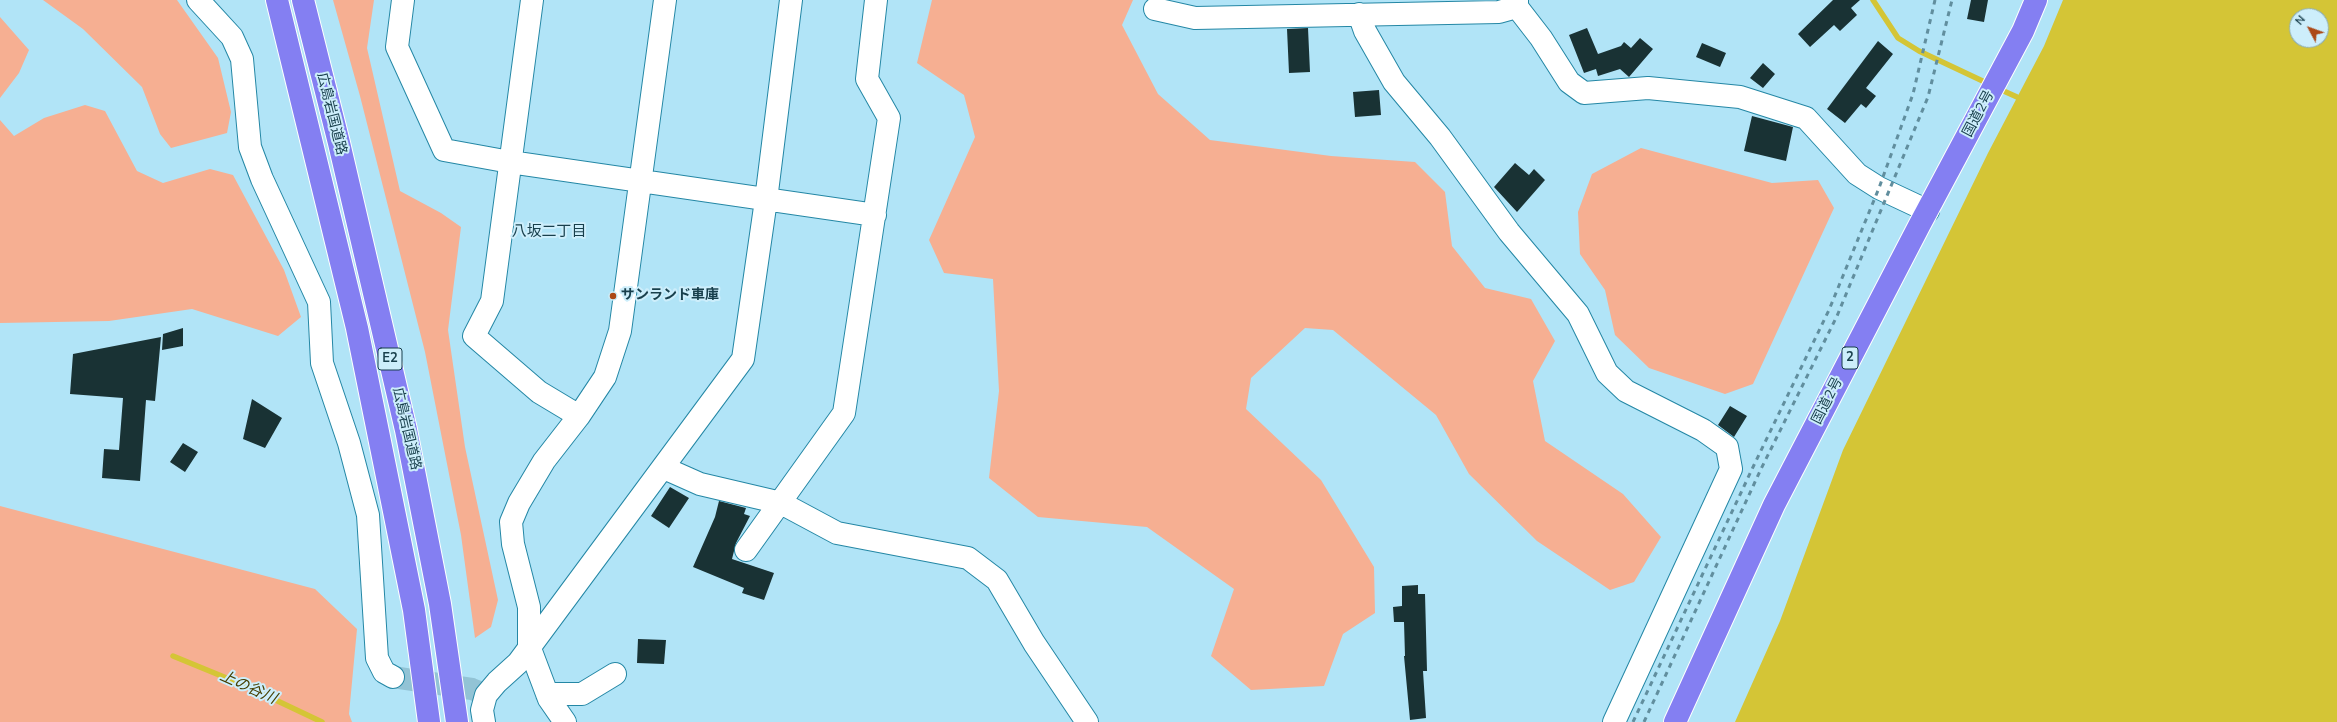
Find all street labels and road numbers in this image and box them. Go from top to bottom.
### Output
street label: 広島岩国道路 [313,71,349,157]
street label: 国道2号 [1960,88,1998,140]
road number: 2 [1842,347,1858,369]
road number: E2 [378,348,402,370]
street label: 国道2号 [1809,375,1847,427]
street label: 広島岩国道路 [388,386,424,472]

